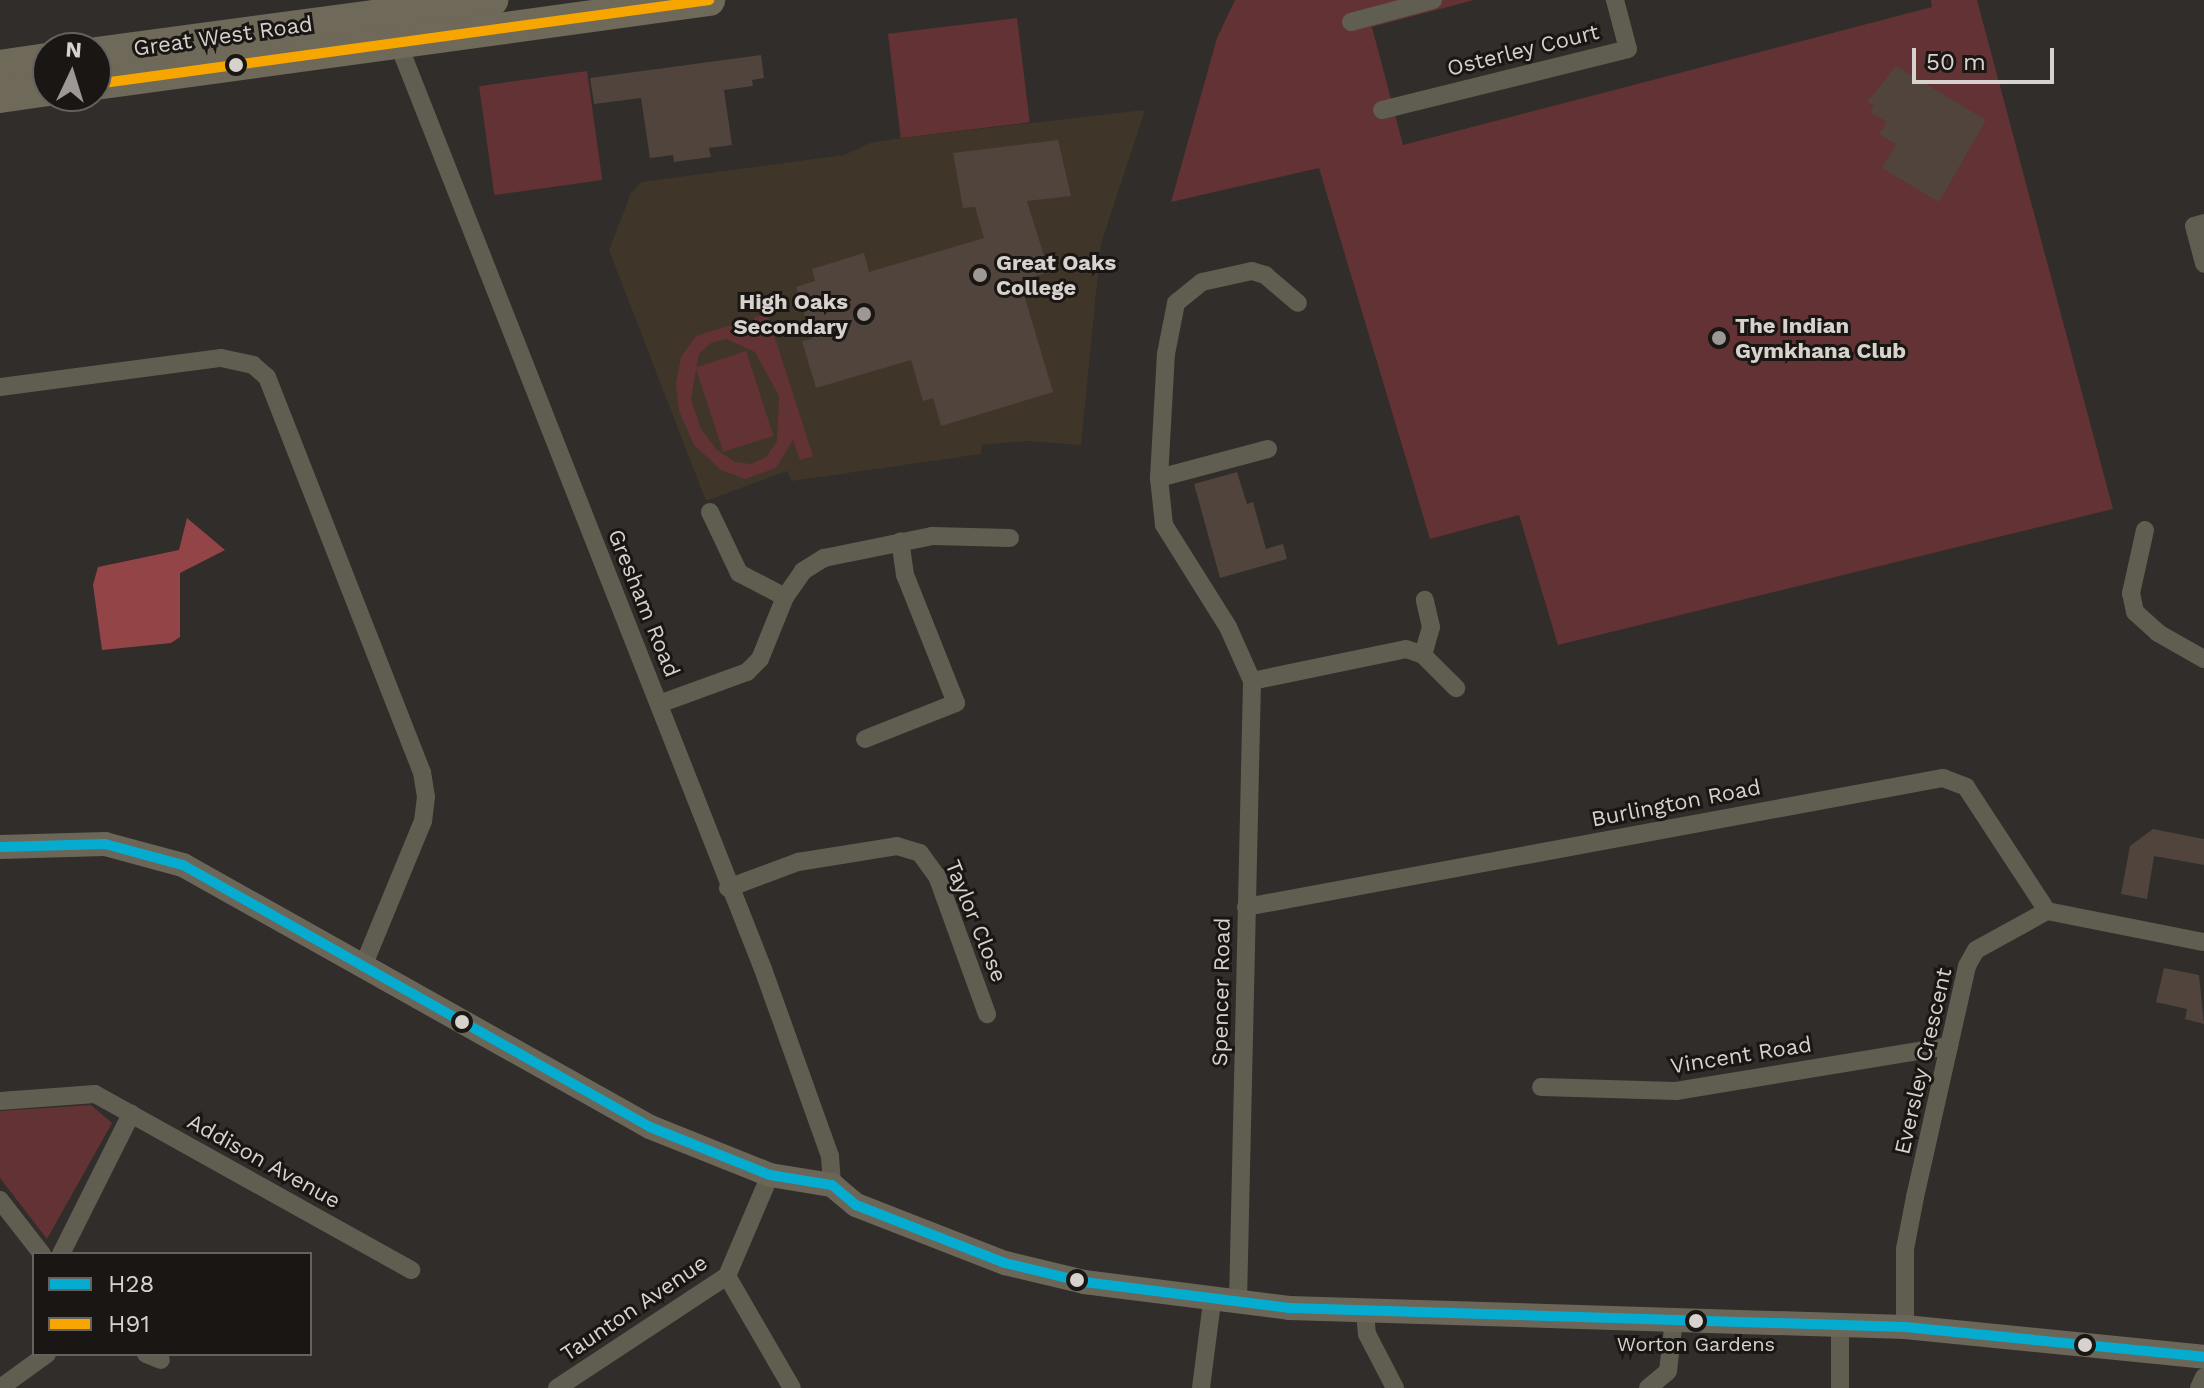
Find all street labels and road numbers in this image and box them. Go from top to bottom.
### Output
street label: Great West Road [132,10,314,62]
street label: Osterley Court [1444,18,1602,82]
street label: Gresham Road [602,525,686,681]
street label: Burlington Road [1589,774,1763,832]
street label: Taylor Close [939,856,1013,986]
street label: Spencer Road [1206,917,1236,1067]
street label: Eversley Crescent [1889,965,1957,1157]
street label: Vincent Road [1669,1031,1813,1079]
street label: Addison Avenue [183,1108,345,1214]
street label: Taunton Avenue [555,1249,713,1367]

